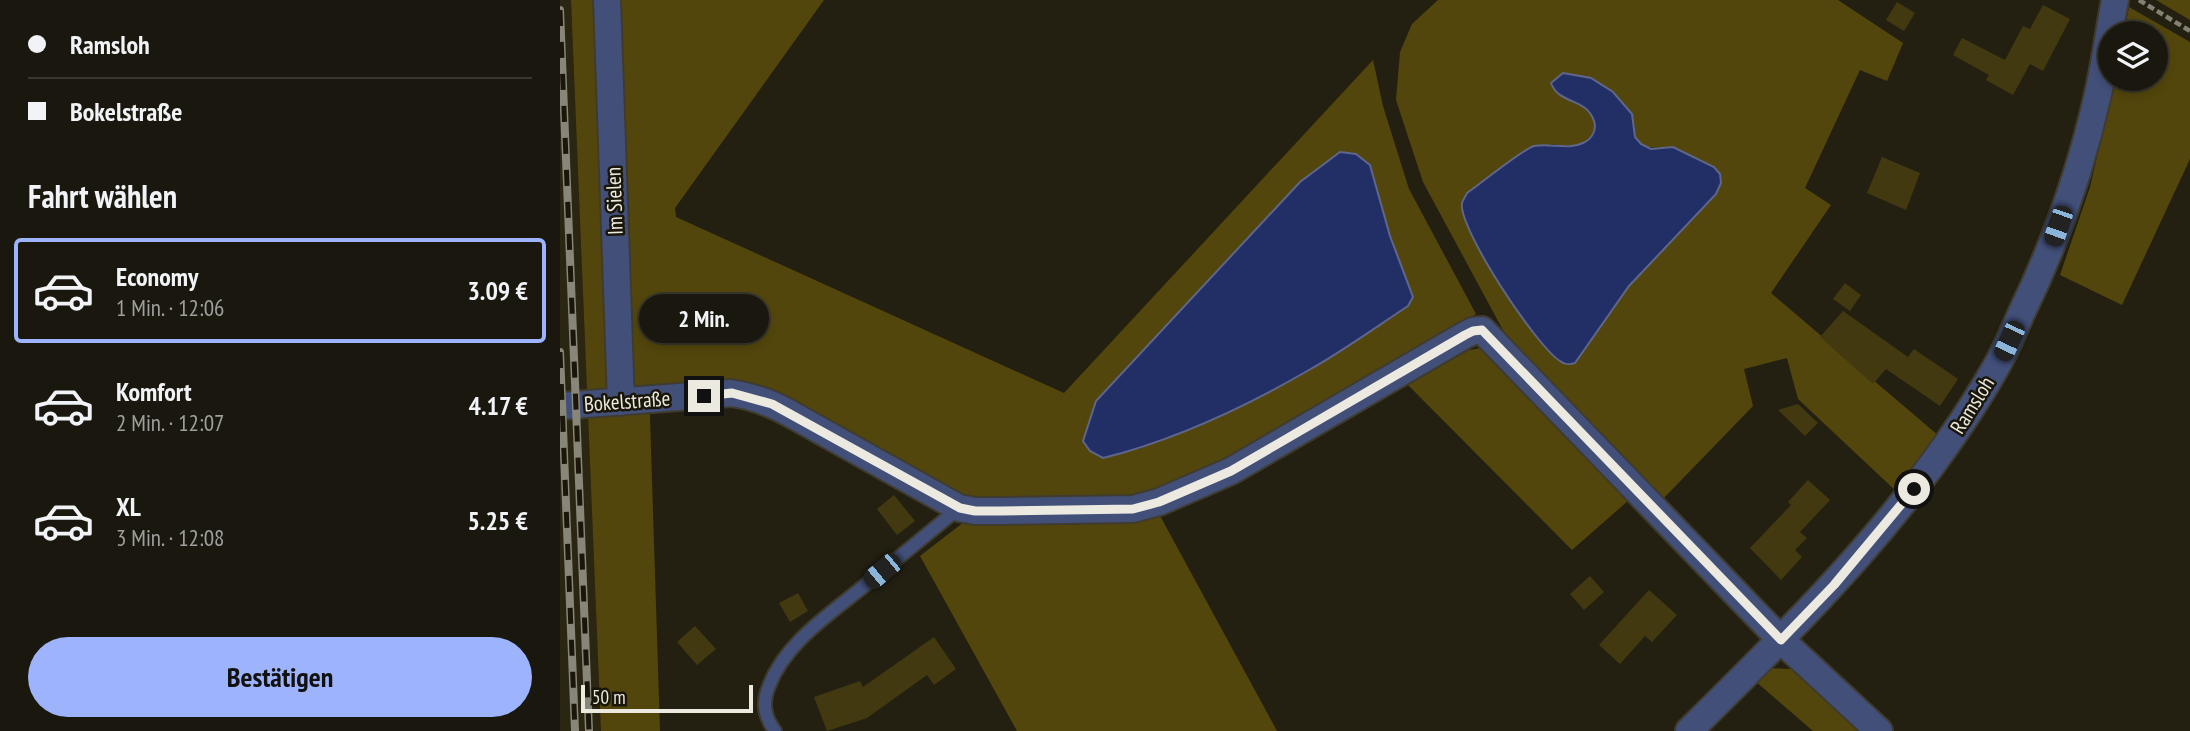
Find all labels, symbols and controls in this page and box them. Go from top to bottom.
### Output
map controls [2098,21,2168,91]
button: layers [2098,21,2168,91]
text: Ramsloh [70,28,150,61]
text: Bokelstraße [70,95,182,128]
street label: Im Sielen [599,167,629,235]
text: Fahrt wählen [28,175,177,217]
car [2042,203,2075,249]
icon: car [32,259,95,322]
text: Economy [116,260,198,293]
text: 3.09 € [467,274,528,307]
text: 1 Min. · 12:06 [116,293,224,322]
callout: 2 Min. [639,294,769,344]
text: 2 Min. [678,304,730,333]
car [1991,318,2028,364]
street label: Ramsloh [1944,371,2000,439]
icon: car [32,374,95,437]
text: Komfort [116,375,192,408]
route end [688,380,720,412]
street label: Bokelstraße [583,385,671,417]
text: 4.17 € [469,389,528,422]
text: 2 Min. · 12:07 [116,408,224,437]
route start [1898,473,1930,505]
icon: car [32,489,95,552]
text: XL [116,490,141,523]
text: 5.25 € [467,504,528,537]
text: 3 Min. · 12:08 [116,523,224,552]
car [860,549,905,593]
button: Bestätigen [28,637,532,717]
scale bar [581,682,752,714]
text: 50 m [592,685,626,709]

